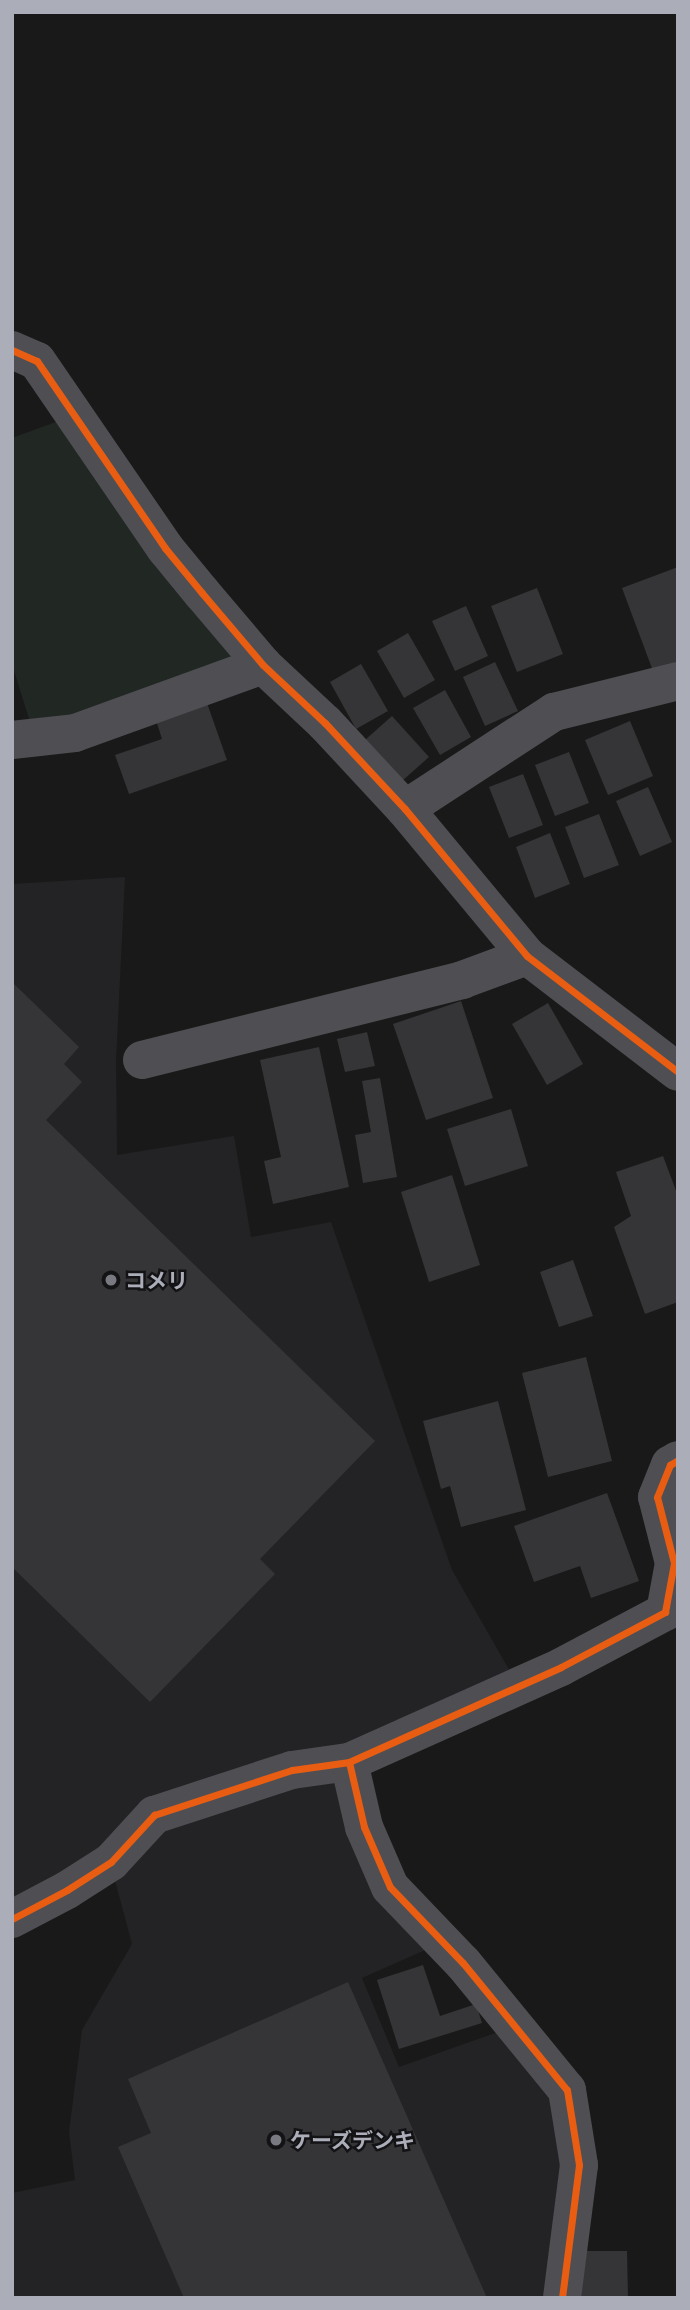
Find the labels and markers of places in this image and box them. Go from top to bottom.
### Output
place label: コメリ [125,1267,188,1293]
marker: コメリ [103,1272,119,1288]
place label: ケーズデンキ [290,2127,416,2153]
marker: ケーズデンキ [268,2132,284,2148]

